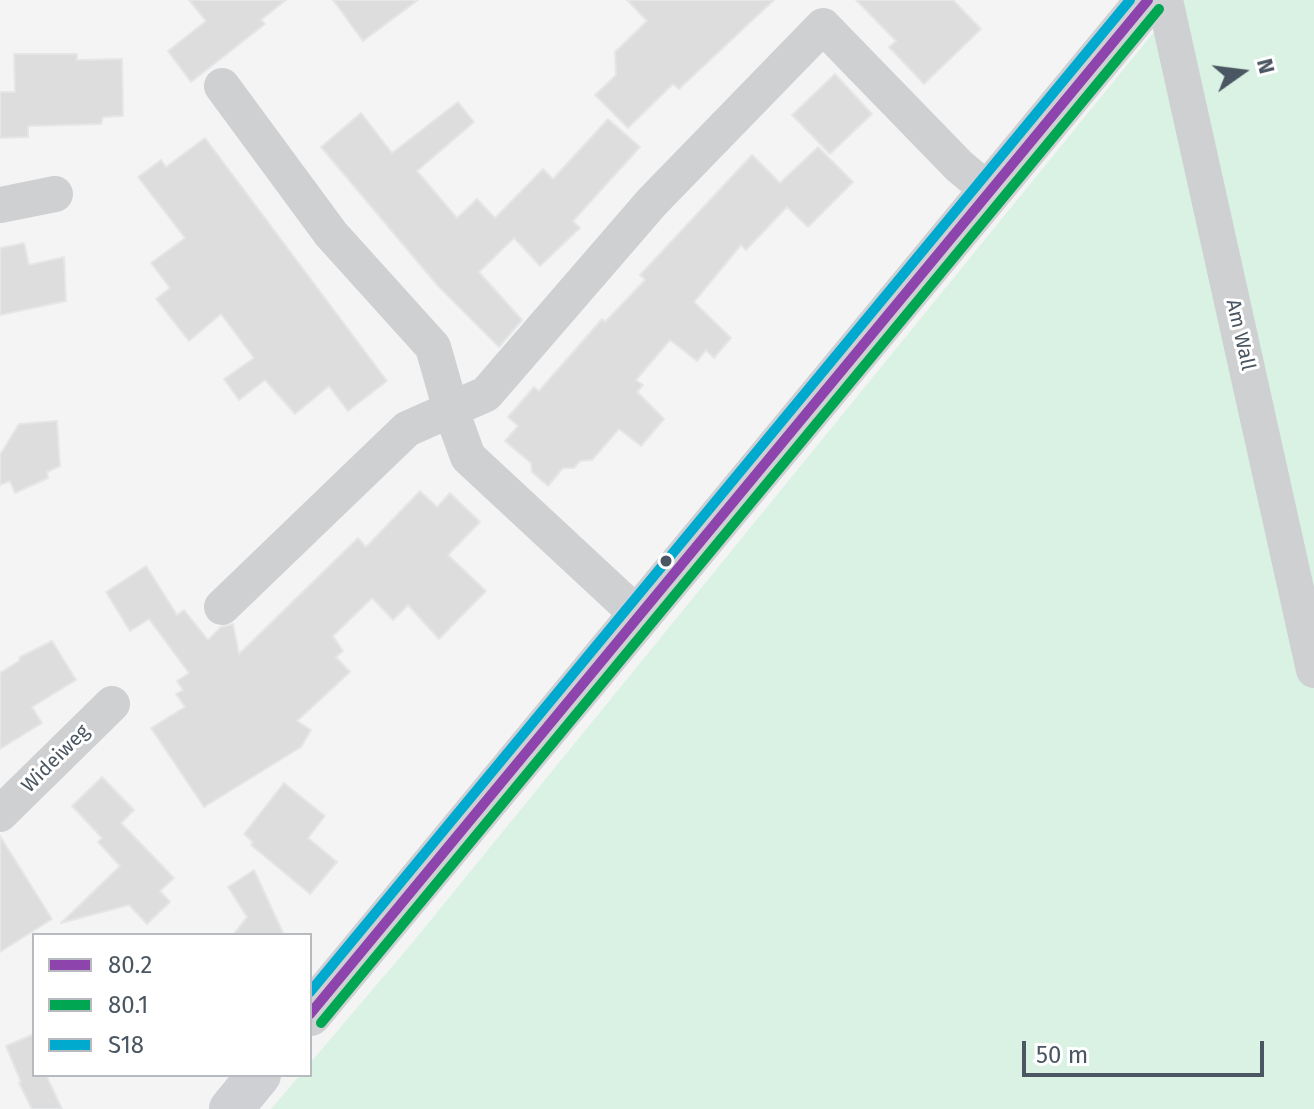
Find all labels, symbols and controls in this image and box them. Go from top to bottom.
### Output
north arrow [1202,32,1282,112]
text: N [1251,56,1281,76]
street label: Am Wall [1220,297,1260,373]
unlabelled marker [658,553,674,569]
street label: Wideiweg [17,720,95,798]
legend [32,933,312,1077]
text: 80.2 [108,951,152,979]
text: 80.1 [108,991,148,1019]
scale bar [1026,1025,1268,1075]
text: S18 [108,1031,144,1059]
text: 50 m [1036,1041,1088,1069]

